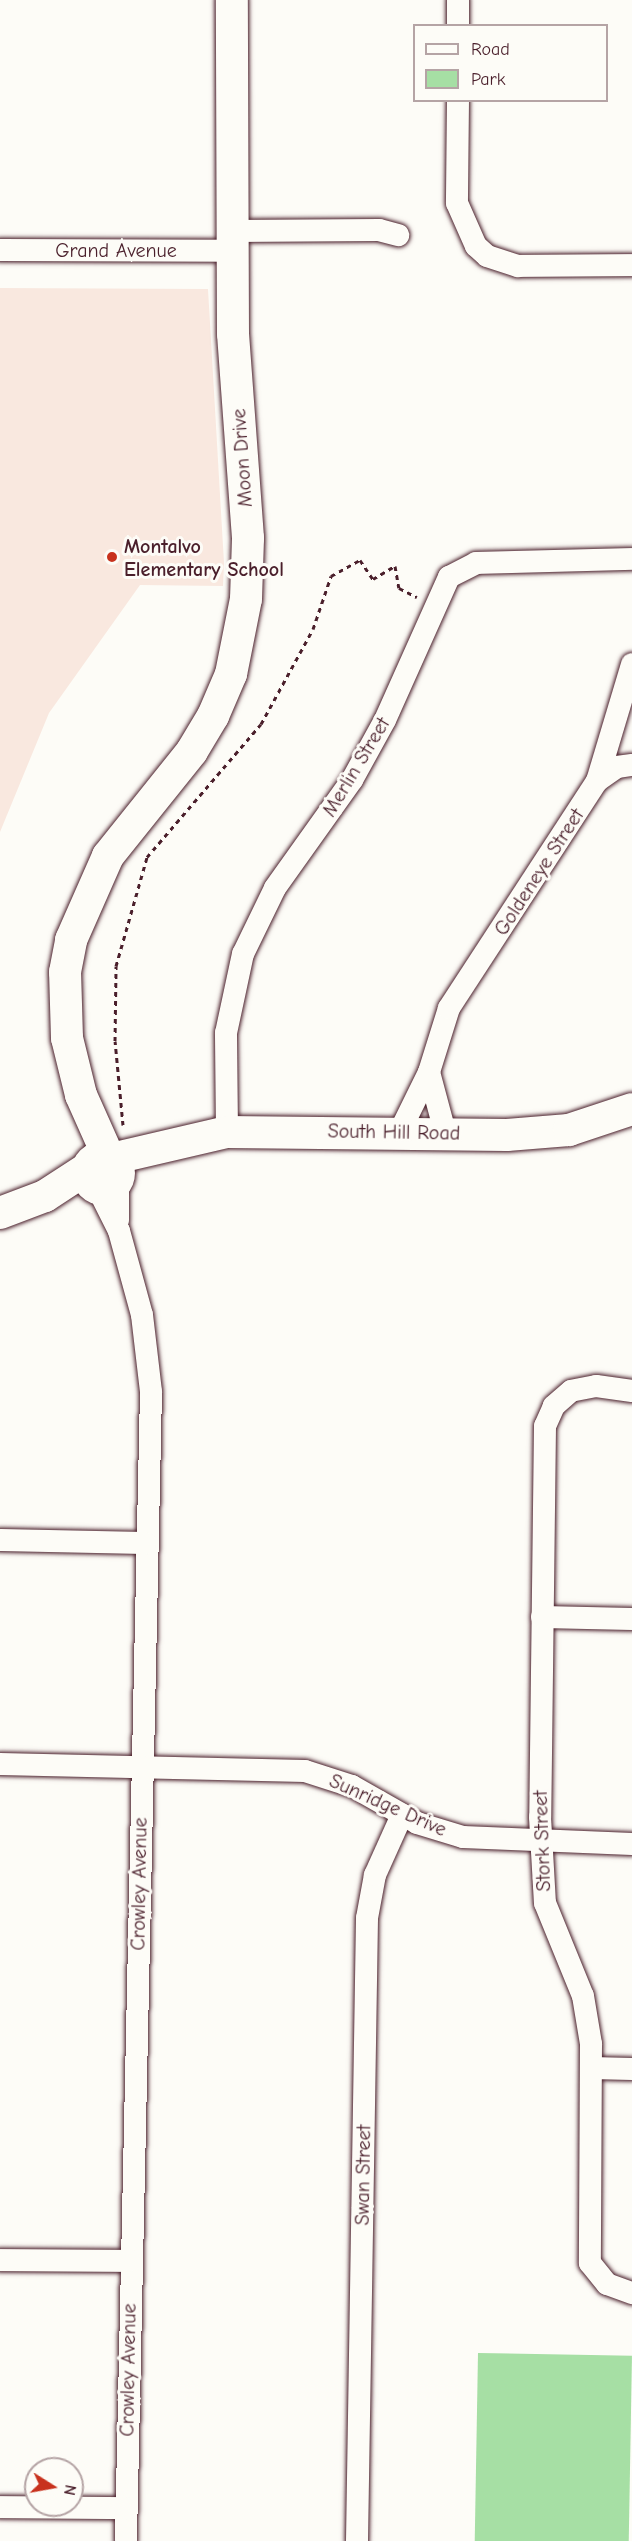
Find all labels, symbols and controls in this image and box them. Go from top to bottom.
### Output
legend [413,24,608,102]
text: Road [471,39,510,60]
text: Park [471,69,505,90]
street label: Grand Avenue [55,238,177,262]
street label: Moon Drive [227,408,257,508]
place label: Montalvo Elementary School [124,534,284,581]
marker: Montalvo Elementary School [105,550,119,564]
street label: Merlin Street [317,713,395,821]
street label: Goldeneye Street [489,804,589,940]
street label: South Hill Road [328,1119,460,1145]
street label: Sunridge Drive [326,1768,450,1842]
street label: Stork Street [528,1790,556,1892]
street label: Crowley Avenue [126,1817,152,1951]
street label: Swan Street [350,2124,376,2226]
street label: Crowley Avenue [115,2303,141,2437]
north arrow [24,2457,84,2517]
text: N [60,2483,80,2497]

